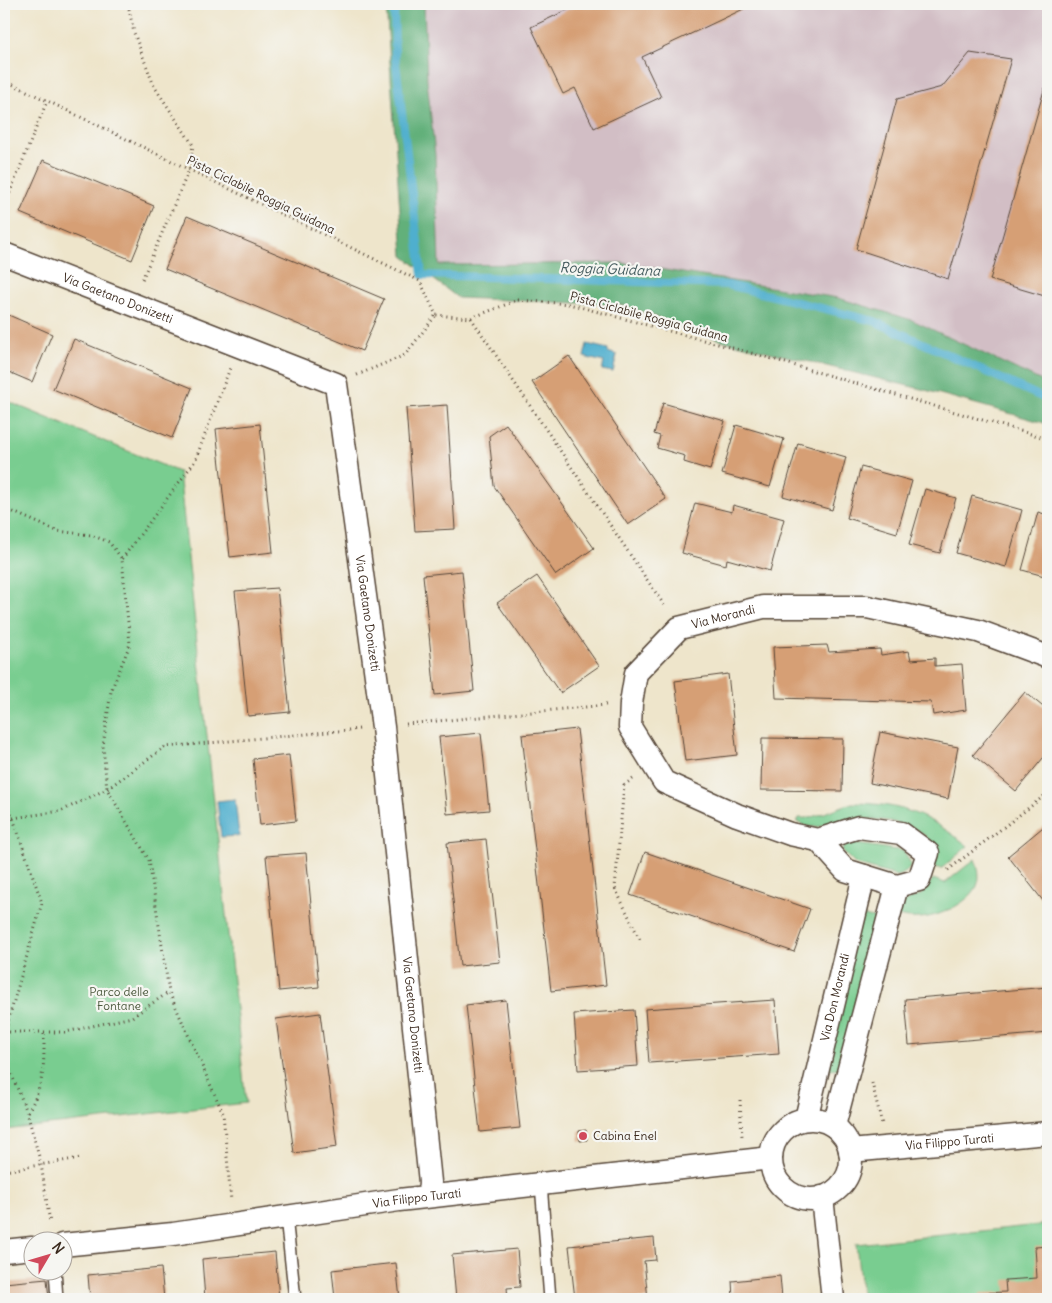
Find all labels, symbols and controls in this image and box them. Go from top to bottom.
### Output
street label: Pista Ciclabile Roggia Guidana [185,152,338,237]
water label: Roggia Guidana [559,258,662,280]
street label: Via Gaetano Donizetti [61,270,175,326]
street label: Pista Ciclabile Roggia Guidana [569,288,730,345]
street label: Via Gaetano Donizetti [353,554,383,672]
street label: Via Morandi [690,601,756,632]
street label: Via Don Morandi [817,952,852,1043]
street label: Via Gaetano Donizetti [400,956,427,1074]
park label: Parco delle Fontane [89,984,149,1013]
place label: Cabina Enel [593,1128,657,1143]
marker: Cabina Enel [577,1130,589,1142]
street label: Via Filippo Turati [905,1130,995,1153]
street label: Via Filippo Turati [372,1185,462,1211]
north arrow [22,1230,72,1280]
text: N [48,1239,68,1257]

